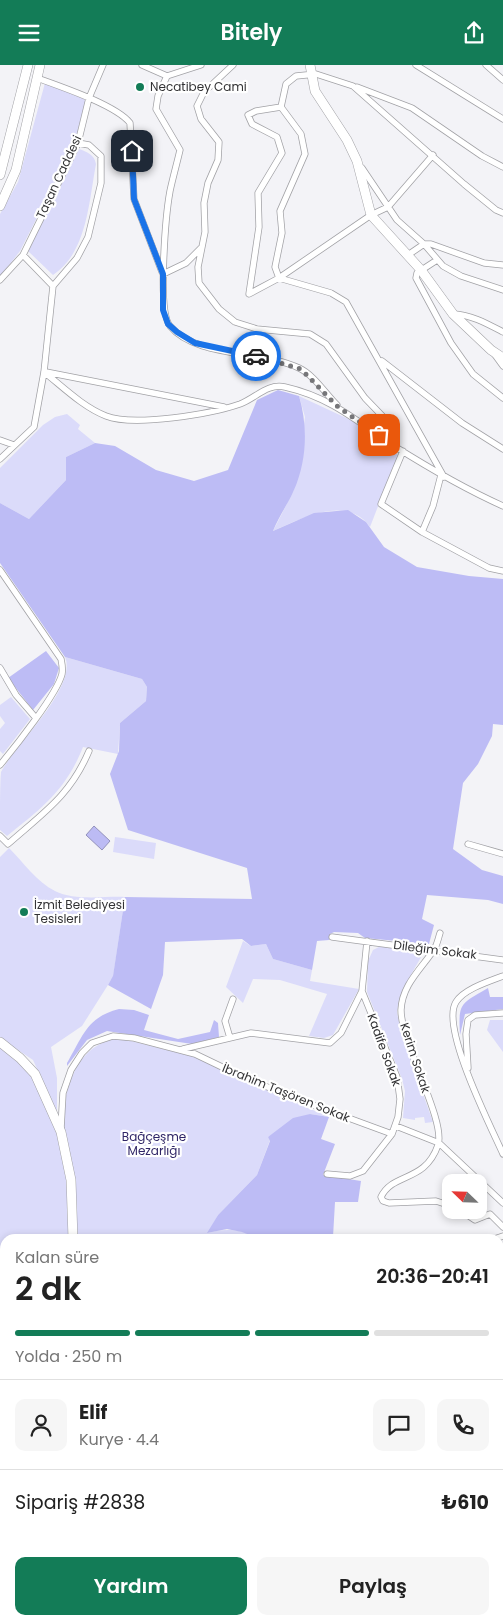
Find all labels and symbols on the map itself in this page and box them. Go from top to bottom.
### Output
place label: Necatibey Cami [150,78,247,95]
marker: Necatibey Cami [134,81,146,93]
pin [111,130,153,172]
street label: Taşan Caddesi [32,132,85,221]
courier [231,331,281,381]
pin [358,414,400,456]
place label: İzmit Belediyesi Tesisleri [34,896,125,927]
marker: İzmit Belediyesi Tesisleri [18,906,30,918]
street label: Dileğim Sokak [393,936,478,963]
street label: Kadife Sokak [363,1011,406,1089]
street label: Kerim Sokak [396,1021,435,1096]
street label: İbrahim Taşören Sokak [220,1059,353,1126]
park label: Bağçeşme Mezarlığı [122,1128,186,1159]
north arrow [442,1174,488,1219]

